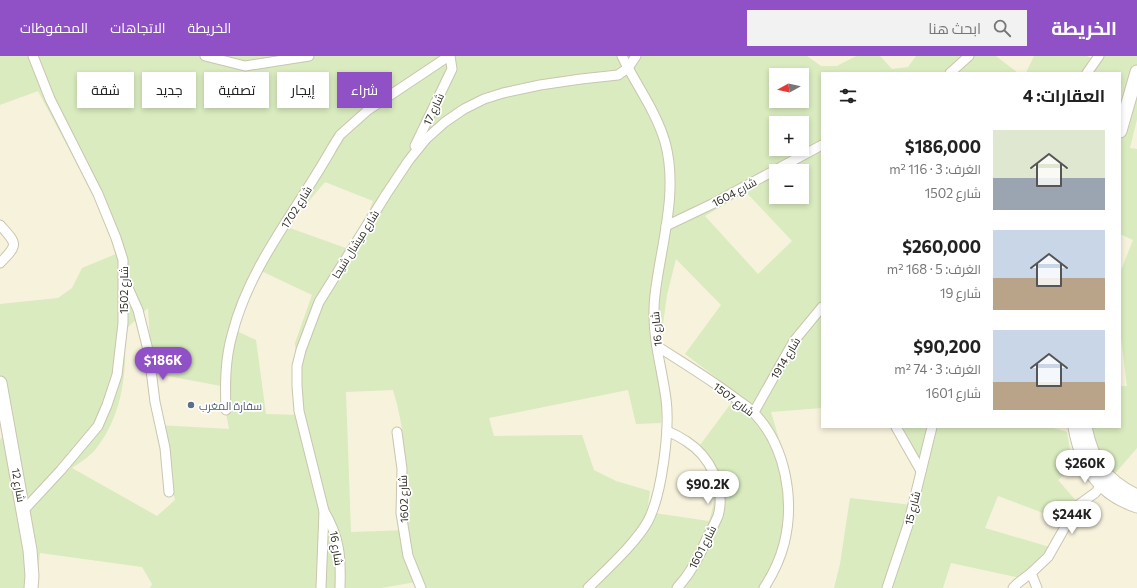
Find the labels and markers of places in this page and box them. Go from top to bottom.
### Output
pin: $186K [135,347,191,381]
place label: سفارة المغرب [199,399,262,413]
marker: سفارة المغرب [186,400,196,410]
pin: $260K [1057,450,1113,484]
pin: $90.2K [675,471,741,505]
pin: $244K [1044,501,1100,535]

